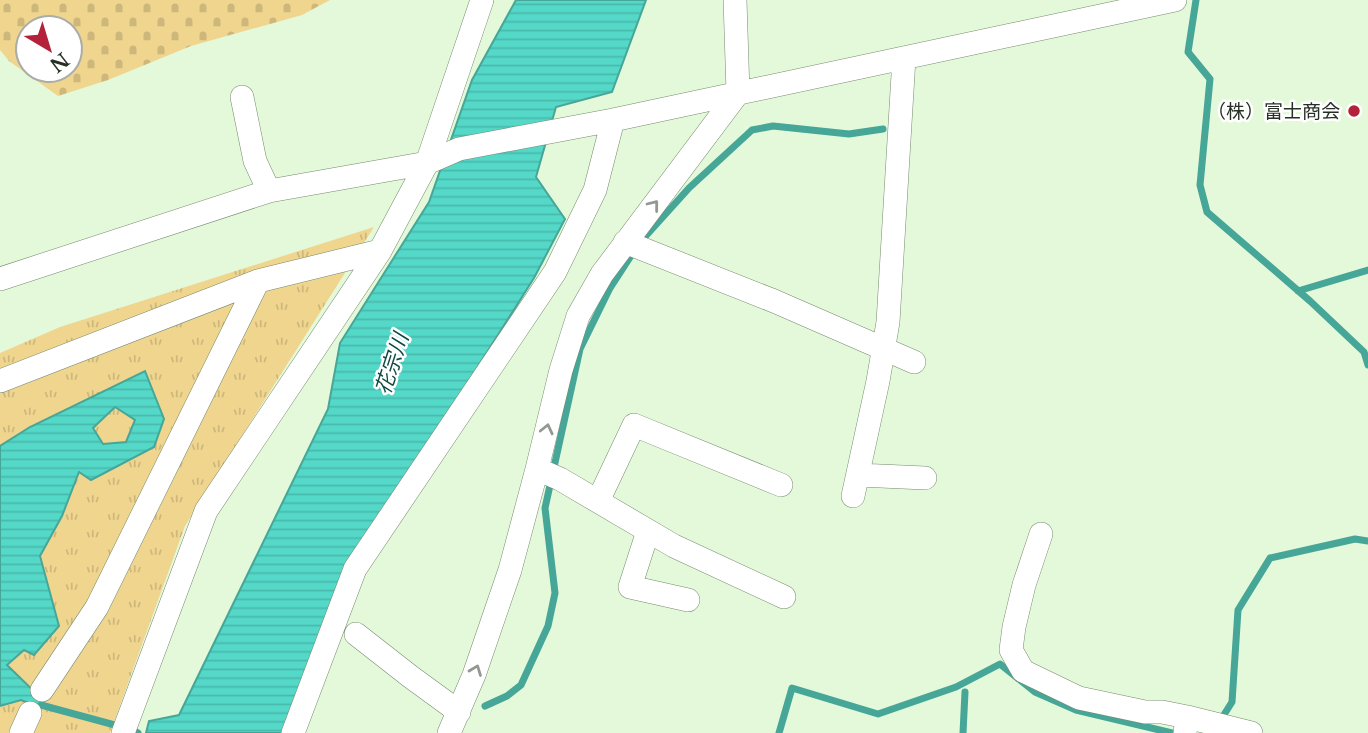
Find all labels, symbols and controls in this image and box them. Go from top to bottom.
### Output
north arrow [14,14,84,84]
text: N [45,47,73,77]
place label: （株）富士商会 [1207,100,1340,123]
marker: （株）富士商会 [1346,103,1362,119]
one-way arrow [646,200,659,213]
water label: 花宗川 [370,328,415,398]
one-way arrow [539,423,553,435]
one-way arrow [467,665,481,677]

